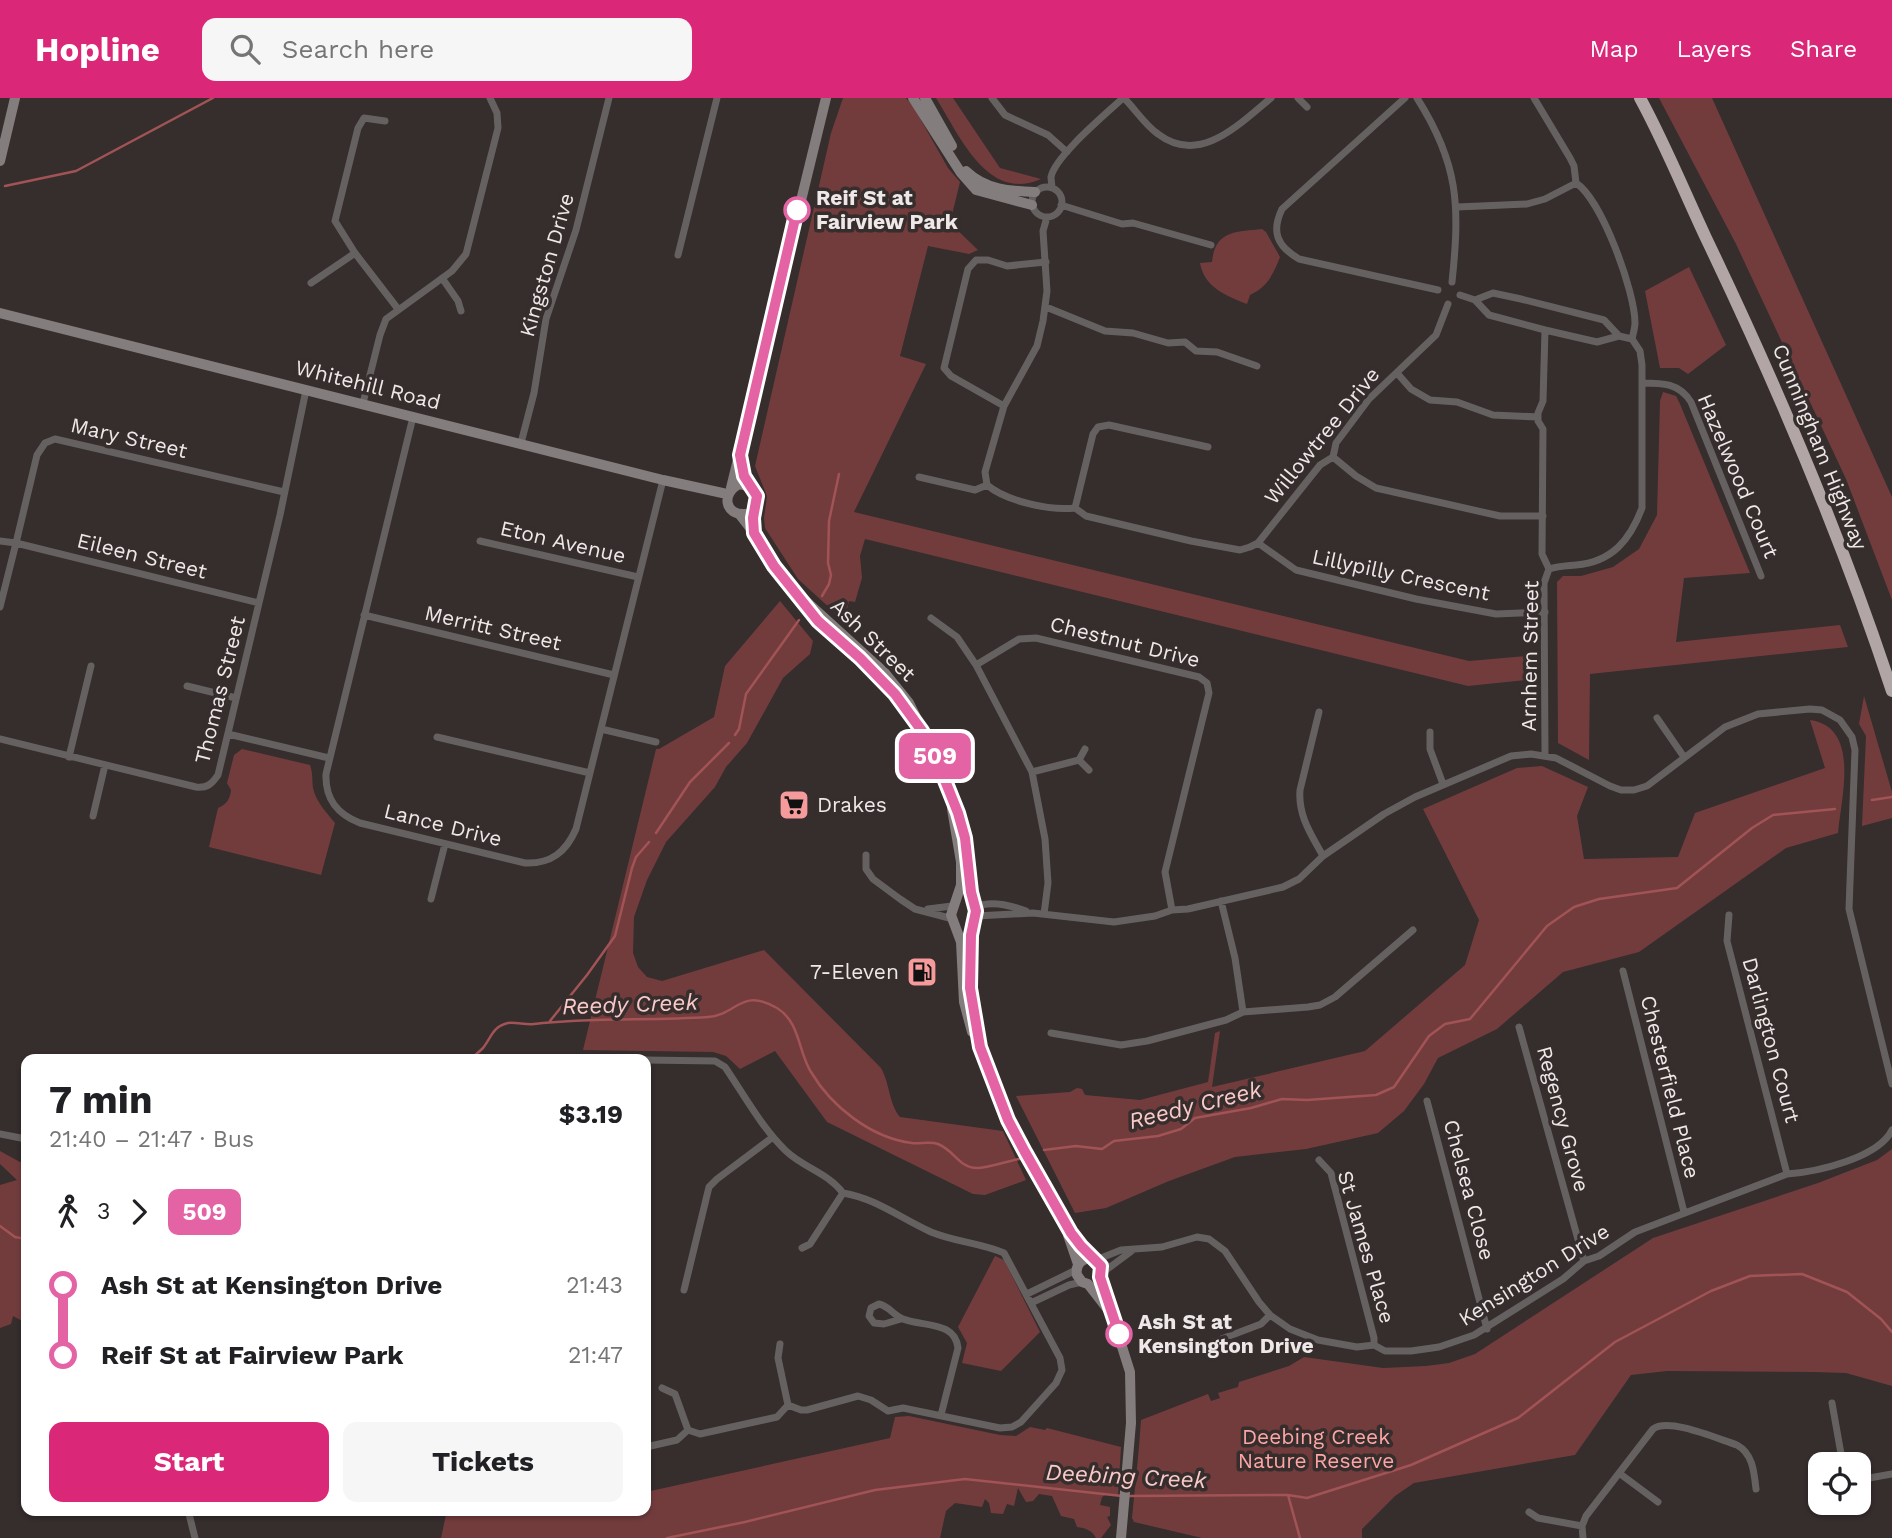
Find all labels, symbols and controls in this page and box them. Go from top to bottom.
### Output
search box [202,18,692,81]
text: Hopline [35,30,160,69]
icon: search [226,30,264,68]
text: Search here [282,34,434,64]
text: Map [1590,35,1638,63]
text: Layers [1676,35,1752,63]
text: Share [1790,35,1857,63]
place label: Reif St at Fairview Park [816,185,959,234]
street label: Kingston Drive [514,190,579,340]
marker: Reif St at Fairview Park [784,197,810,223]
street label: Cunningham Highway [1768,340,1873,553]
street label: Whitehill Road [293,354,443,415]
street label: Willowtree Drive [1259,362,1385,509]
street label: Hazelwood Court [1693,390,1784,562]
street label: Mary Street [68,412,190,463]
street label: Eton Avenue [498,515,628,568]
street label: Eileen Street [75,527,210,584]
street label: Lillypilly Crescent [1310,543,1493,606]
street label: Arnhem Street [1516,580,1543,732]
street label: Ash Street [826,593,921,686]
street label: Merritt Street [422,600,564,655]
street label: Chestnut Drive [1048,611,1203,672]
street label: Thomas Street [189,613,250,766]
line badge: 509 [895,733,975,779]
text: 509 [913,742,957,770]
supermarket icon: Drakes [777,788,811,822]
place label: Drakes [817,792,887,817]
street label: Lance Drive [382,798,505,851]
fuel station icon: 7-Eleven [905,955,939,989]
street label: Darlington Court [1737,955,1806,1125]
place label: 7-Eleven [810,959,899,984]
water label: Reedy Creek [562,989,700,1020]
street label: Chesterfield Place [1636,993,1705,1181]
street label: Regency Grove [1532,1043,1595,1195]
water label: Reedy Creek [1126,1076,1266,1135]
text: 7 min [49,1078,152,1122]
text: $3.19 [559,1099,623,1129]
street label: Chelsea Close [1439,1117,1500,1263]
text: 21:40 – 21:47 · Bus [49,1126,254,1153]
street label: St James Place [1333,1168,1400,1326]
icon: walk [49,1193,87,1231]
icon: forward [120,1193,158,1231]
text: 3 [97,1198,110,1225]
text: 509 [182,1198,227,1226]
street label: Kensington Drive [1454,1218,1614,1331]
text: Ash St at Kensington Drive [101,1270,442,1300]
text: 21:43 [566,1272,623,1299]
place label: Ash St at Kensington Drive [1138,1309,1314,1358]
marker: Ash St at Kensington Drive [1106,1321,1132,1347]
text: Reif St at Fairview Park [101,1340,404,1370]
text: 21:47 [568,1342,623,1369]
button: Start [49,1422,329,1502]
button: Tickets [343,1422,623,1502]
park label: Deebing Creek Nature Reserve [1238,1424,1394,1473]
map controls [1808,1452,1871,1515]
button: locate [1808,1452,1871,1515]
water label: Deebing Creek [1045,1459,1209,1494]

